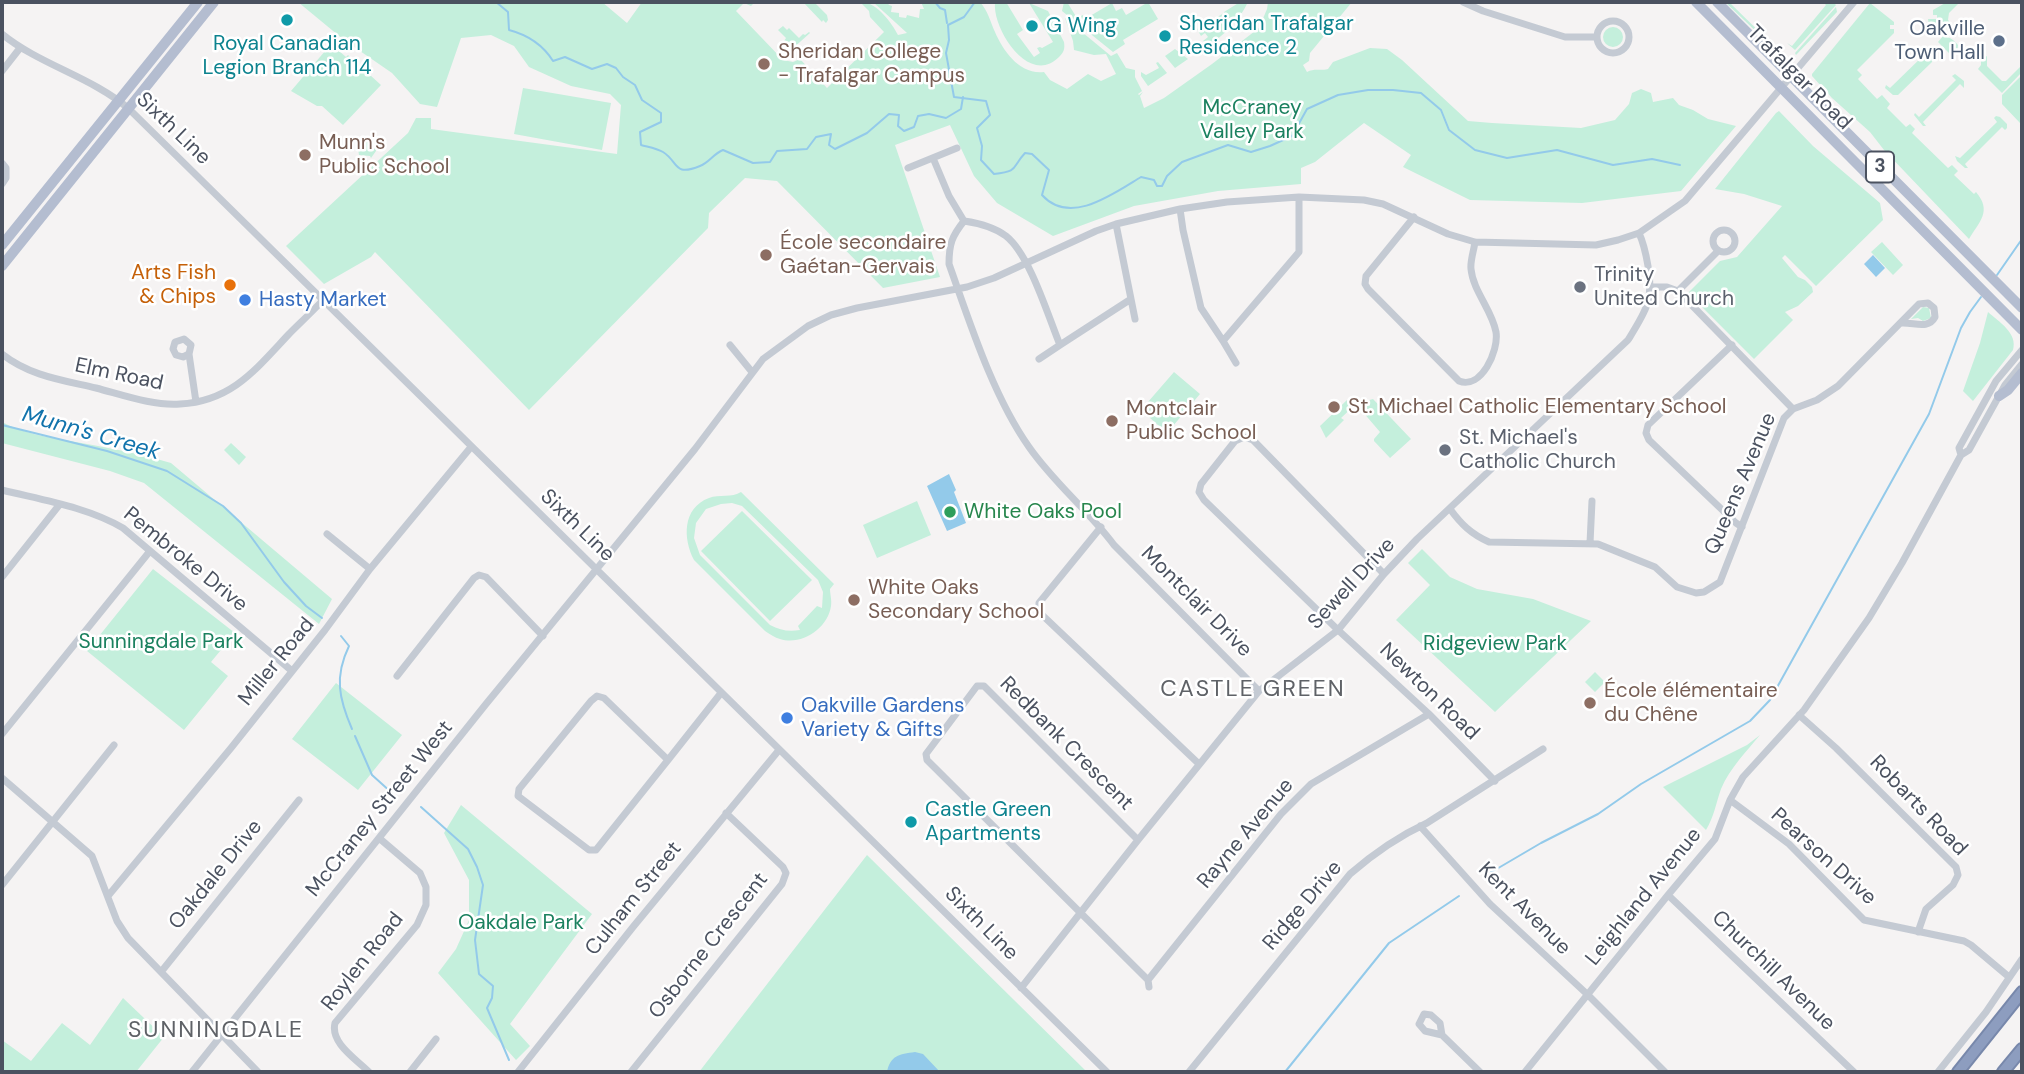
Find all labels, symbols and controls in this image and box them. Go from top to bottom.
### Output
place label: Sheridan Trafalgar Residence 2 [1179,11,1354,61]
marker: Royal Canadian Legion Branch 114 [279,12,295,28]
place label: G Wing [1046,13,1117,39]
place label: Oakville Town Hall [1894,16,1985,66]
marker: G Wing [1024,18,1040,34]
street label: Trafalgar Road [1741,20,1857,136]
marker: Sheridan Trafalgar Residence 2 [1157,28,1173,44]
place label: Royal Canadian Legion Branch 114 [203,31,371,81]
marker: Oakville Town Hall [1991,33,2007,49]
place label: Sheridan College - Trafalgar Campus [778,39,965,89]
marker: Sheridan College - Trafalgar Campus [756,56,772,72]
street label: Sixth Line [131,87,215,171]
park label: McCraney Valley Park [1200,95,1304,145]
place label: Munn's Public School [319,130,450,180]
marker: Munn's Public School [297,147,313,163]
road number: 3 [1866,152,1894,182]
place label: École secondaire Gaétan-Gervais [780,230,946,280]
marker: École secondaire Gaétan-Gervais [758,247,774,263]
place label: Arts Fish & Chips [131,260,216,310]
place label: Trinity United Church [1594,262,1734,312]
marker: Arts Fish & Chips [222,277,238,293]
marker: Trinity United Church [1572,279,1588,295]
place label: Hasty Market [259,287,387,313]
marker: Hasty Market [237,292,253,308]
street label: Elm Road [72,353,166,397]
place label: St. Michael Catholic Elementary School [1348,394,1727,420]
place label: Montclair Public School [1126,396,1257,446]
marker: St. Michael Catholic Elementary School [1326,399,1342,415]
water label: Munn's Creek [19,401,163,467]
street label: Queens Avenue [1700,409,1782,559]
marker: Montclair Public School [1104,413,1120,429]
place label: St. Michael's Catholic Church [1459,425,1616,475]
marker: St. Michael's Catholic Church [1437,442,1453,458]
street label: Sixth Line [535,484,619,568]
place label: White Oaks Pool [964,499,1122,525]
street label: Pembroke Drive [118,502,252,618]
marker: White Oaks Pool [942,504,958,520]
street label: Sewell Drive [1303,533,1401,635]
street label: Montclair Drive [1135,541,1257,663]
place label: White Oaks Secondary School [868,575,1044,625]
marker: White Oaks Secondary School [846,592,862,608]
street label: Miller Road [234,613,320,711]
park label: Sunningdale Park [79,629,243,655]
park label: Ridgeview Park [1423,631,1567,657]
street label: Newton Road [1374,638,1484,746]
street label: Redbank Crescent [994,672,1138,816]
district label: CASTLE GREEN [1162,676,1344,704]
place label: École élémentaire du Chêne [1604,678,1778,728]
place label: Oakville Gardens Variety & Gifts [801,693,965,743]
marker: École élémentaire du Chêne [1582,695,1598,711]
marker: Oakville Gardens Variety & Gifts [779,710,795,726]
street label: McCraney Street West [301,716,459,902]
street label: Robarts Road [1864,751,1972,861]
street label: Rayne Avenue [1193,774,1299,894]
place label: Castle Green Apartments [925,797,1051,847]
street label: Pearson Drive [1765,803,1881,911]
marker: Castle Green Apartments [903,814,919,830]
street label: Oakdale Drive [164,815,268,935]
street label: Leighland Avenue [1581,823,1707,971]
street label: Culham Street [580,837,688,961]
street label: Ridge Drive [1258,856,1348,956]
street label: Kent Avenue [1472,857,1576,961]
street label: Osborne Crescent [644,868,774,1024]
street label: Sixth Line [939,882,1023,966]
street label: Churchill Avenue [1706,906,1840,1036]
street label: Roylen Road [317,908,409,1016]
park label: Oakdale Park [458,910,584,936]
district label: SUNNINGDALE [129,1017,303,1045]

